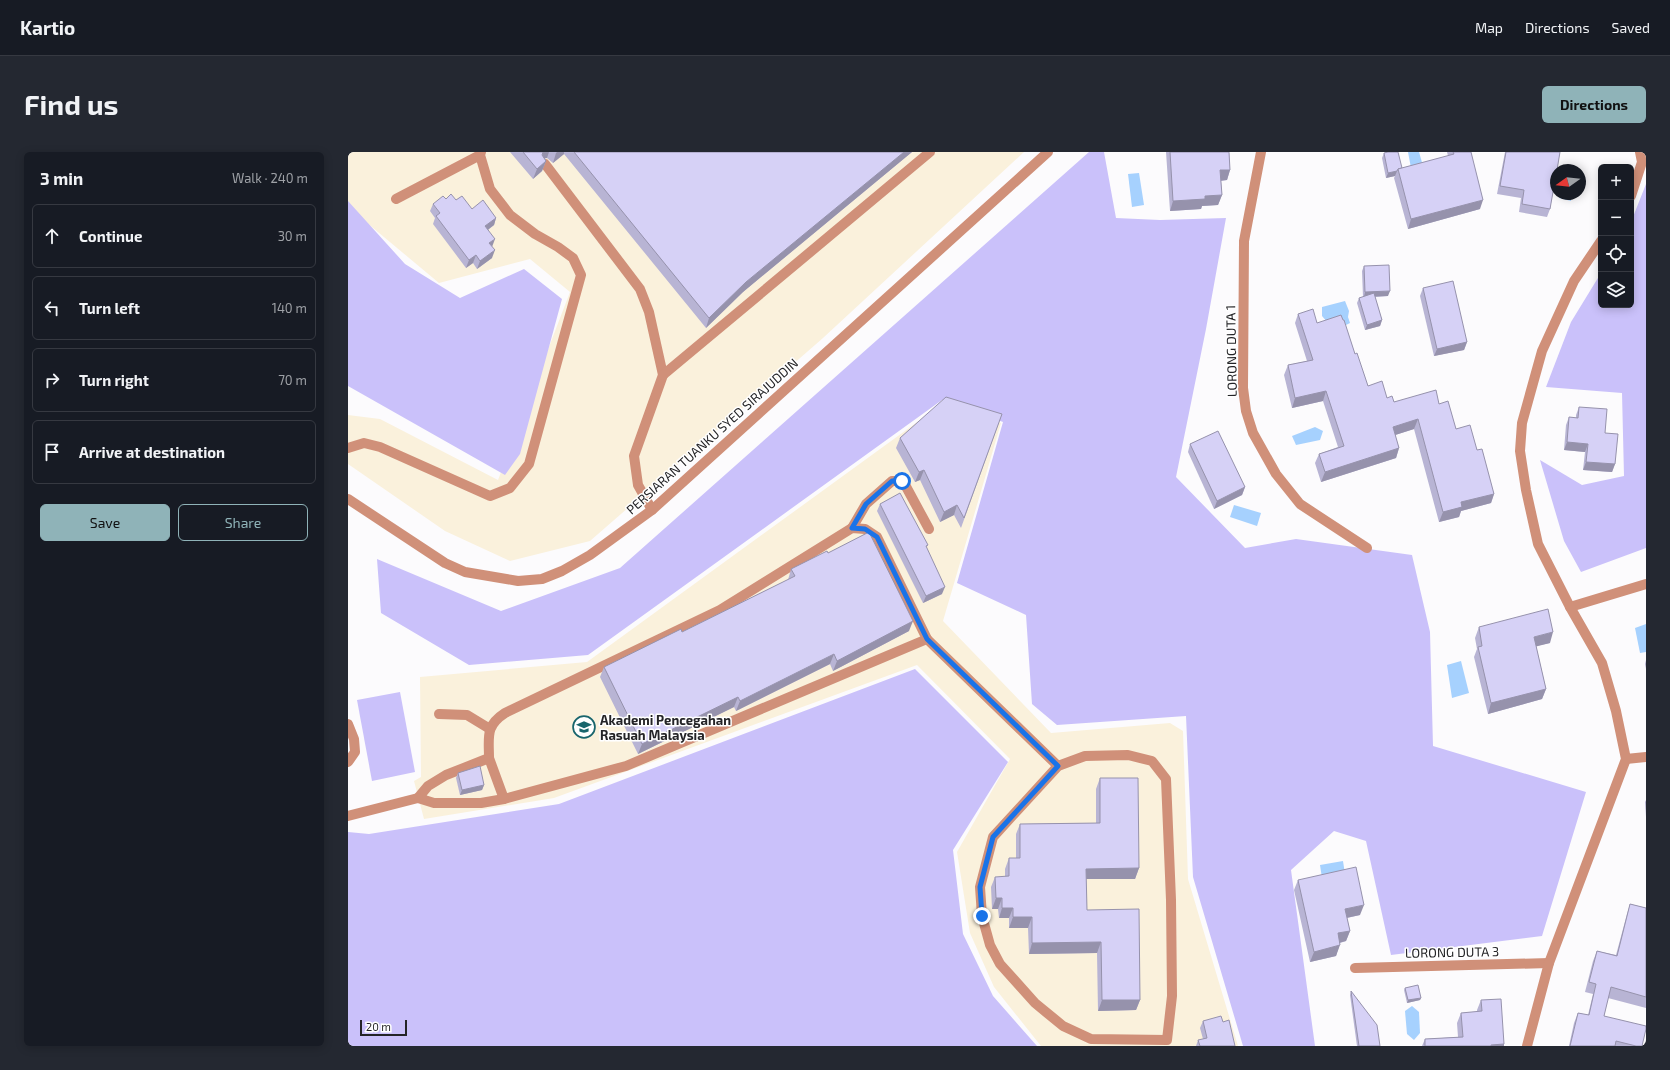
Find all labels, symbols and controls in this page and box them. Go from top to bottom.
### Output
text: Kartio [20,16,75,39]
text: Map [1475,19,1503,36]
text: Directions [1525,19,1590,36]
text: Saved [1612,19,1650,36]
button: Directions [1542,86,1646,123]
text: Find us [24,87,118,121]
north arrow [1550,164,1586,200]
map controls [1598,164,1634,308]
button: + [1598,164,1634,200]
text: 3 min [40,168,83,188]
text: Walk · 240 m [232,170,308,186]
button: − [1598,200,1634,236]
icon: ahead [41,225,63,247]
text: Continue [79,227,142,245]
text: 30 m [278,228,307,244]
button: locate [1598,236,1634,272]
button: layers [1598,272,1634,308]
icon: left [41,297,63,319]
text: Turn left [79,299,140,317]
text: 140 m [272,300,307,316]
street label: LORONG DUTA 1 [1222,305,1240,397]
street label: PERSIARAN TUANKU SYED SIRAJUDDIN [623,355,801,517]
icon: right [41,369,63,391]
text: Turn right [79,371,149,389]
text: 70 m [278,372,307,388]
icon: arrive [41,441,63,463]
text: Arrive at destination [79,443,225,461]
route start [893,472,911,490]
button: Save [40,504,170,541]
button: Share [178,504,308,541]
place label: Akademi Pencegahan Rasuah Malaysia [600,712,731,743]
school or university icon: Akademi Pencegahan Rasuah Malaysia [571,714,597,740]
route end [973,907,991,925]
street label: LORONG DUTA 3 [1405,943,1499,961]
scale bar [360,1018,407,1037]
text: 20 m [366,1020,391,1033]

